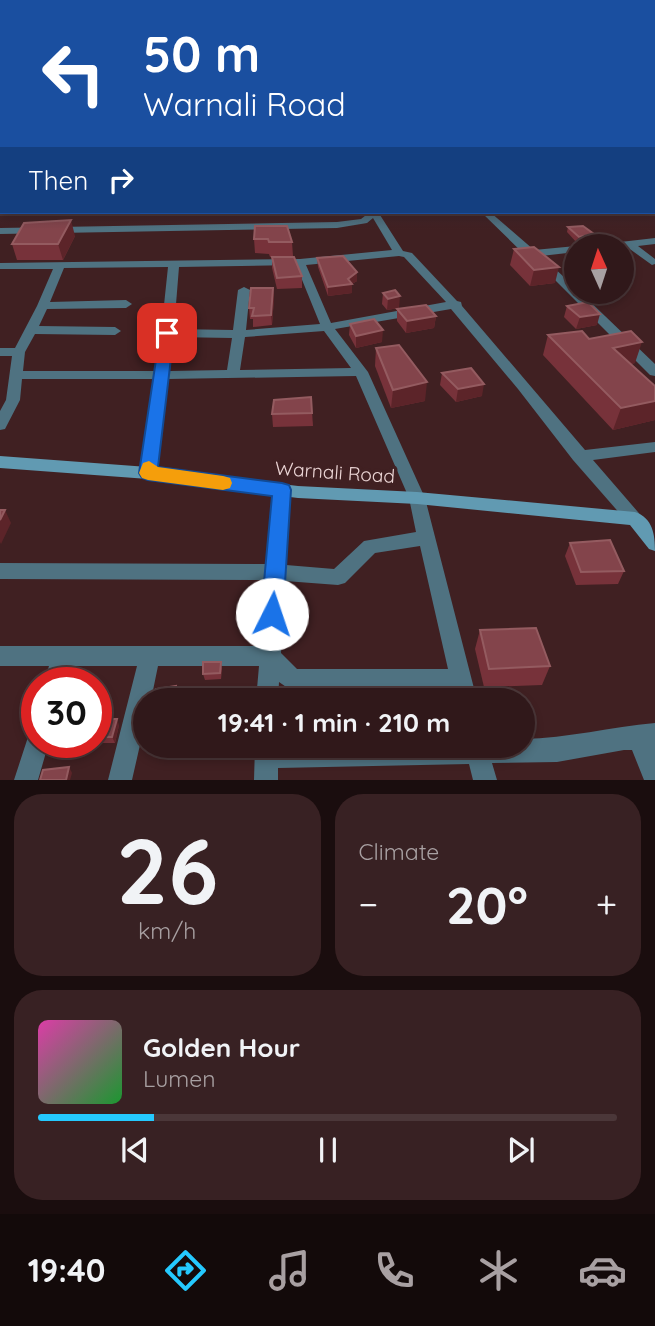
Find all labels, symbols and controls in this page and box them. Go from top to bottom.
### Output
text: 50 m [143,23,260,84]
icon: left [28,28,119,119]
text: Warnali Road [143,84,346,124]
icon: right [102,161,140,199]
text: Then [28,164,88,197]
north arrow [564,234,634,304]
map controls [564,234,634,304]
pin [137,303,197,363]
icon: arrive [148,314,186,352]
street label: Warnali Road [274,456,396,488]
position arrow [235,577,309,651]
speed limit sign: 30 [21,667,112,758]
text: 19:41 · 1 min · 210 m [218,706,450,739]
text: 26 [116,813,218,927]
text: Climate [359,837,439,866]
text: 20° [446,872,528,937]
text: − [359,880,378,928]
text: + [596,880,617,928]
text: km/h [138,916,196,945]
text: Golden Hour [143,1031,300,1064]
text: Lumen [143,1064,216,1093]
icon: previous [116,1131,154,1169]
icon: pause [309,1131,347,1169]
icon: next [502,1131,540,1169]
icon: directions [161,1246,210,1295]
icon: music [265,1246,314,1295]
icon: phone [370,1246,419,1295]
icon: climate [474,1246,523,1295]
icon: car [578,1246,627,1295]
text: 19:40 [28,1250,106,1290]

